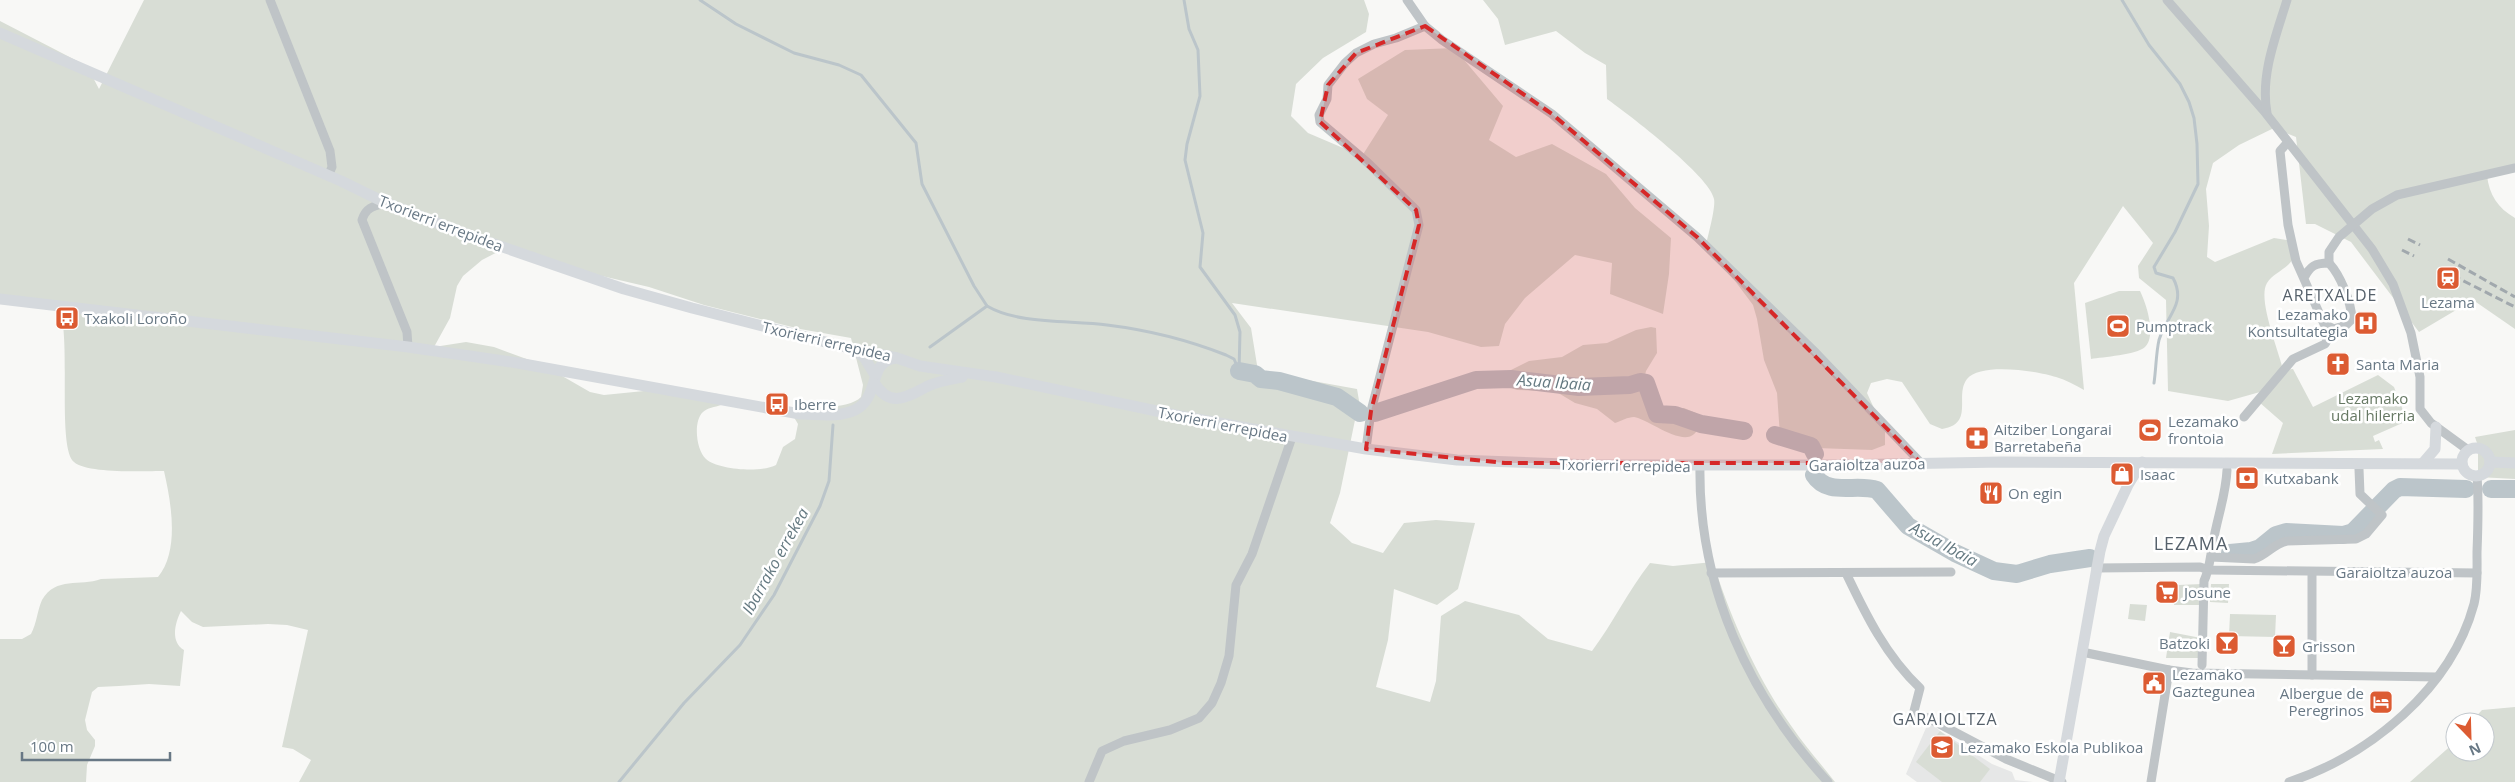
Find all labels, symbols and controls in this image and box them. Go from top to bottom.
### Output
street label: Txorierri errepidea [376,190,506,256]
station icon: Lezama [2435,265,2461,291]
district label: ARETXALDE [2283,284,2377,306]
place label: Lezama [2421,292,2475,312]
place label: Lezamako Kontsultategia [2247,304,2348,341]
bus stop icon: Txakoli Loroño [54,305,80,331]
place label: Txakoli Loroño [84,308,187,328]
hospital icon: Lezamako Kontsultategia [2353,310,2379,336]
sports icon: Pumptrack [2105,313,2131,339]
street label: Txorierri errepidea [761,316,893,366]
place label: Pumptrack [2136,316,2212,336]
church icon: Santa Maria [2325,351,2351,377]
place label: Santa Maria [2356,354,2439,374]
water label: Asua Ibaia [1515,368,1592,396]
park label: Lezamako udal hilerria [2331,388,2415,425]
bus stop icon: Iberre [764,391,790,417]
place label: Iberre [794,394,836,414]
street label: Txorierri errepidea [1157,402,1289,446]
place label: Lezamako frontoia [2168,411,2239,448]
sports icon: Lezamako frontoia [2137,417,2163,443]
place label: Aitziber Longarai Barretabeña [1994,419,2112,456]
pharmacy icon: Aitziber Longarai Barretabeña [1964,425,1990,451]
street label: Garaioltza auzoa [1808,453,1926,475]
street label: Txorierri errepidea [1559,454,1691,476]
shop icon: Isaac [2109,461,2135,487]
place label: Isaac [2140,464,2175,484]
bank icon: Kutxabank [2234,465,2260,491]
place label: Kutxabank [2264,468,2339,488]
restaurant icon: On egin [1978,480,2004,506]
place label: On egin [2008,483,2062,503]
water label: Ibarrako errekea [737,504,813,618]
water label: Asua Ibaia [1905,516,1982,572]
district label: LEZAMA [2154,531,2228,555]
street label: Garaioltza auzoa [2336,562,2452,582]
supermarket icon: Josune [2154,579,2180,605]
place label: Josune [2182,582,2231,602]
bar icon: Batzoki [2214,630,2240,656]
place label: Batzoki [2159,633,2210,653]
bar icon: Grisson [2271,633,2297,659]
place label: Grisson [2302,636,2355,656]
place label: Lezamako Gaztegunea [2172,664,2255,701]
public building icon: Lezamako Gaztegunea [2141,670,2167,696]
place label: Albergue de Peregrinos [2280,683,2364,720]
hotel icon: Albergue de Peregrinos [2368,689,2394,715]
district label: GARAIOLTZA [1892,708,1998,730]
north arrow [2445,712,2495,762]
scale bar [22,730,170,762]
school or university icon: Lezamako Eskola Publikoa [1929,734,1955,760]
text: 100 m [30,736,74,756]
place label: Lezamako Eskola Publikoa [1960,737,2143,757]
text: N [2466,738,2484,760]

